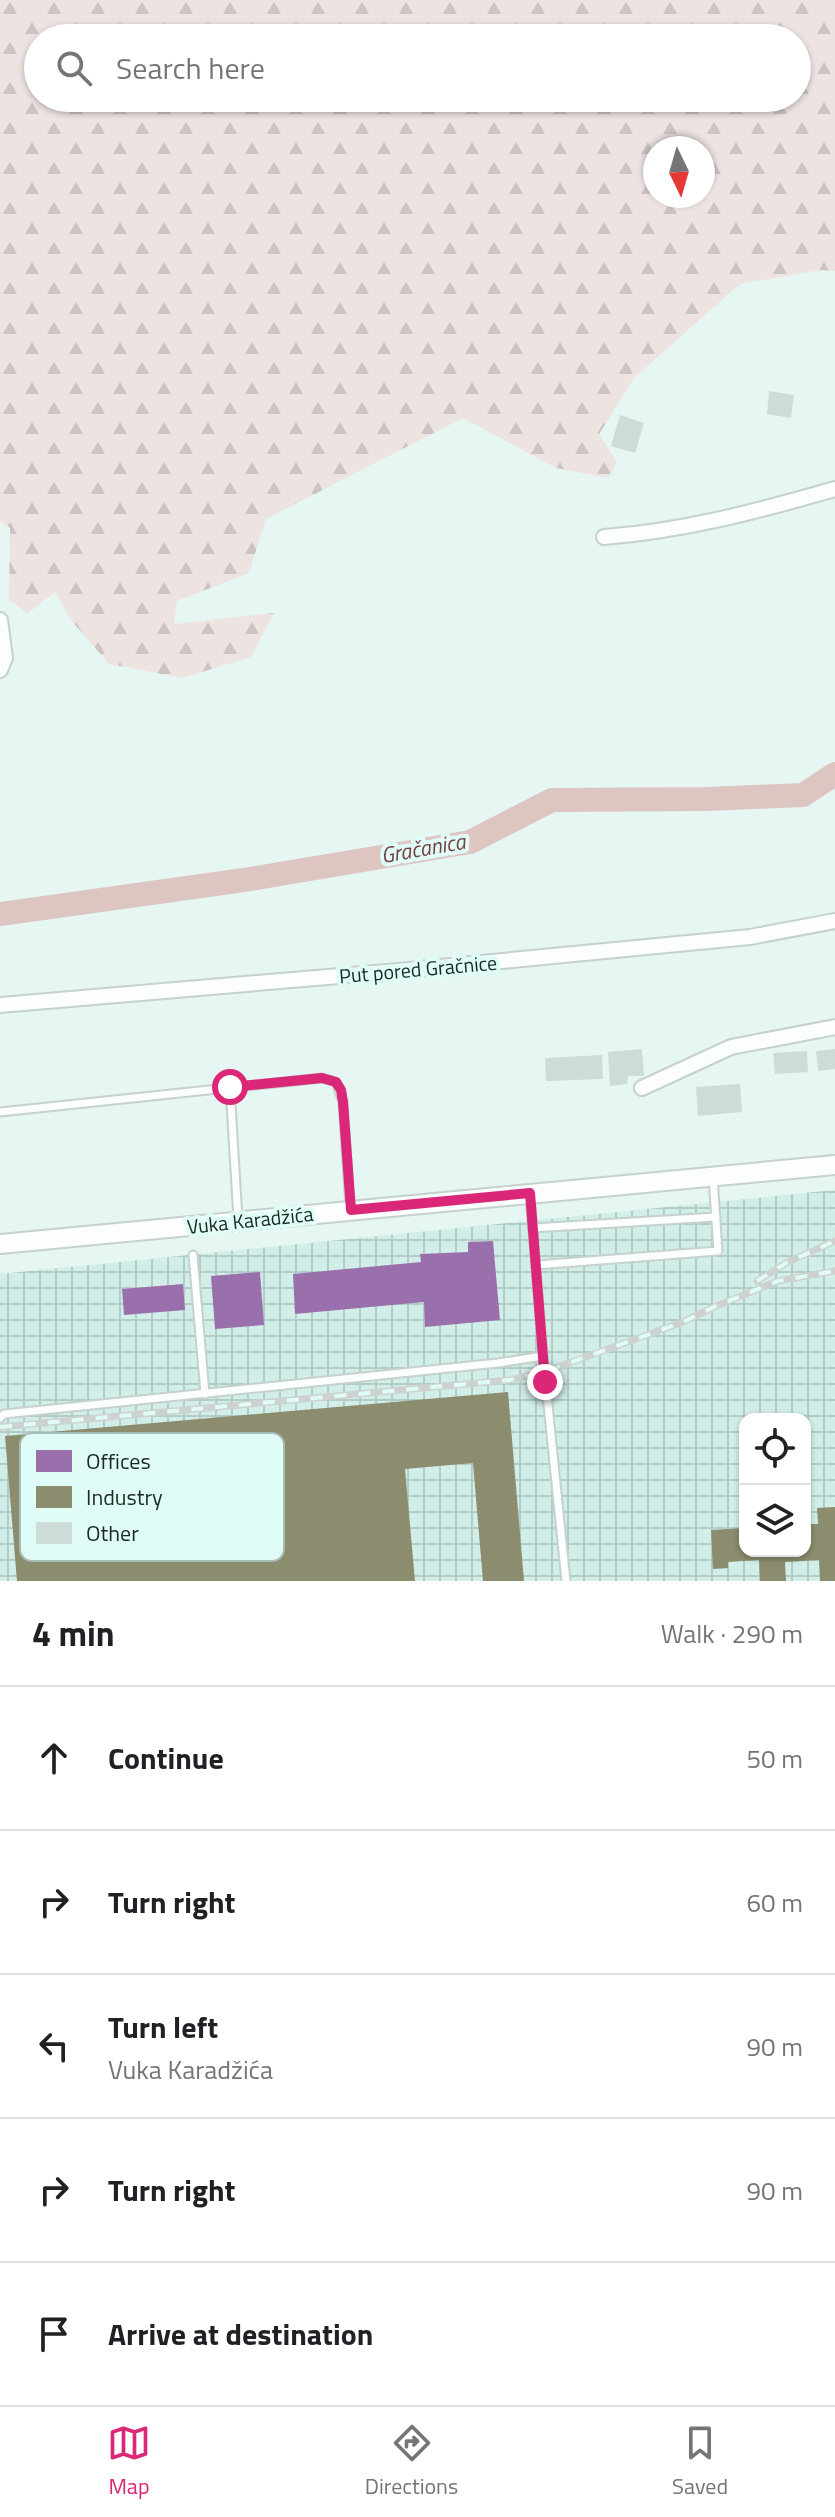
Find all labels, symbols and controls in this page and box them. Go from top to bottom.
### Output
search box [24,24,811,112]
text: Search here [116,45,265,91]
icon: search [52,46,96,90]
north arrow [643,136,715,208]
water label: Gračanica [378,824,470,872]
street label: Put pored Gračnice [338,947,498,991]
route start [212,1069,248,1105]
street label: Vuka Karadžića [185,1198,315,1242]
route end [527,1364,563,1400]
map controls [739,1413,811,1557]
button: locate [739,1413,811,1485]
legend [20,1433,284,1561]
text: Offices [86,1444,151,1478]
text: Industry [86,1480,163,1514]
button: layers [739,1485,811,1557]
text: Other [86,1516,139,1550]
text: 4 min [32,1607,115,1659]
text: Walk · 290 m [661,1614,803,1653]
text: Continue [108,1735,224,1781]
icon: ahead [32,1736,76,1780]
text: 50 m [746,1739,803,1778]
text: Turn right [108,1879,236,1925]
icon: right [32,1880,76,1924]
text: 60 m [746,1883,803,1922]
text: Turn left [108,2004,218,2050]
icon: left [32,2024,76,2068]
text: 90 m [746,2027,803,2066]
text: Vuka Karadžića [108,2050,273,2089]
text: Turn right [108,2167,236,2213]
icon: right [32,2168,76,2212]
text: 90 m [746,2171,803,2210]
text: Arrive at destination [108,2311,373,2357]
icon: arrive [32,2312,76,2356]
tab: Map [107,2421,151,2503]
tab: Directions [365,2421,458,2503]
tab: Saved [672,2421,728,2503]

